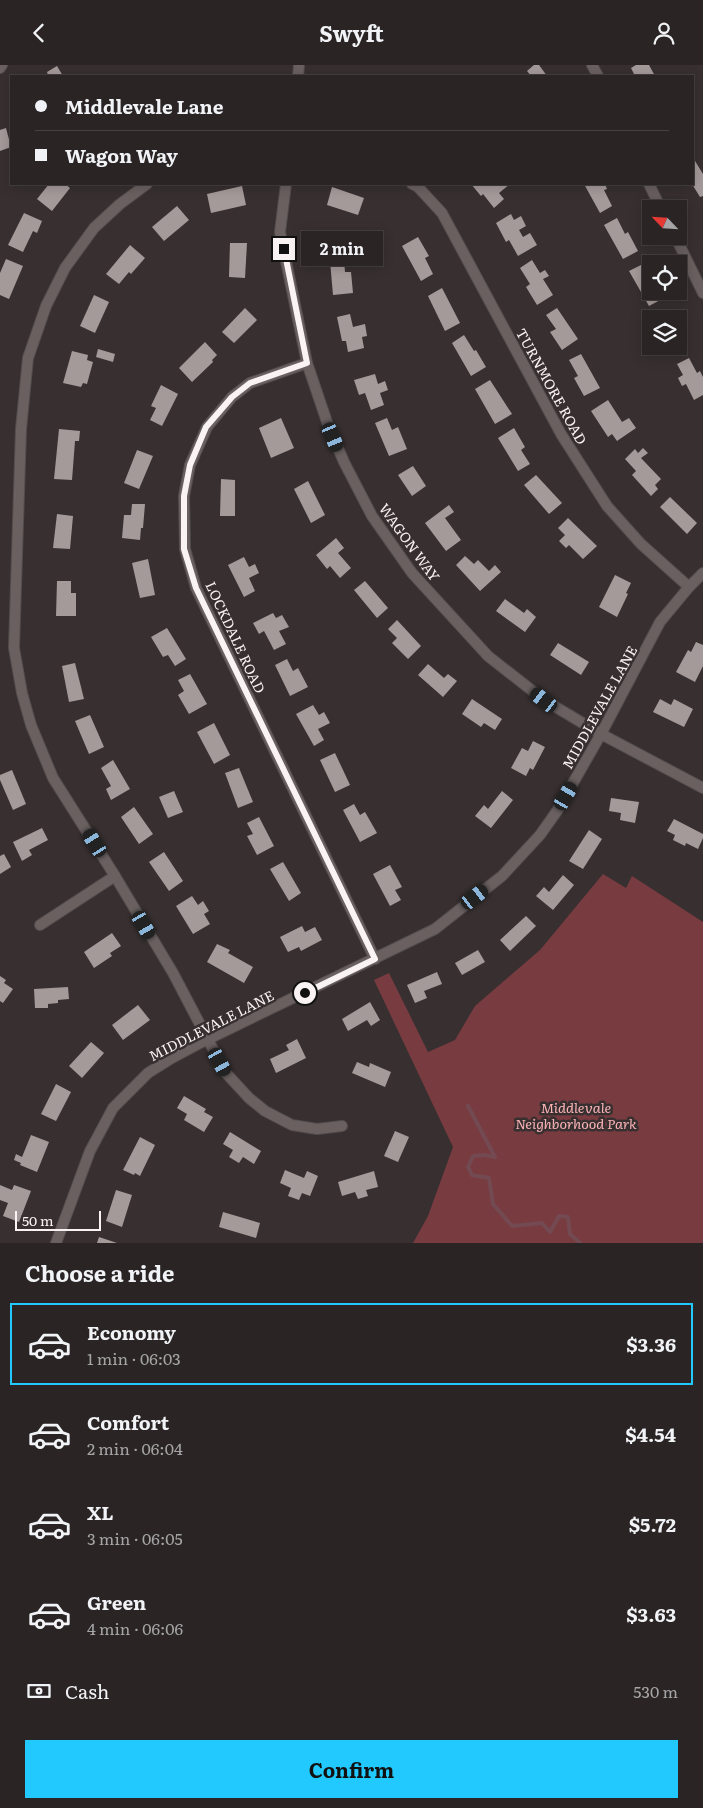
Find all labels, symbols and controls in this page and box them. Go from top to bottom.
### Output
text: Swyft [319,16,384,49]
icon: back [25,19,53,47]
icon: person [650,19,678,47]
text: Middlevale Lane [65,92,223,120]
text: Wagon Way [65,141,178,169]
north arrow [642,200,688,245]
map controls [642,200,687,355]
callout: 2 min [302,231,384,267]
text: 2 min [320,236,364,260]
route end [273,238,295,260]
button: locate [642,255,687,300]
button: layers [642,310,687,355]
street label: TURNMORE ROAD [512,324,592,448]
car [320,420,345,454]
street label: WAGON WAY [375,499,445,585]
street label: LOCKDALE ROAD [201,578,271,696]
street label: MIDDLEVALE LANE [557,642,641,772]
car [527,685,560,715]
car [552,779,579,813]
car [80,826,109,860]
car [458,882,491,912]
car [130,908,157,942]
route start [294,982,316,1004]
street label: MIDDLEVALE LANE [145,985,277,1065]
car [206,1045,233,1079]
park label: Middlevale Neighborhood Park [515,1097,637,1133]
scale bar [15,1208,101,1231]
text: 50 m [22,1210,54,1230]
text: Choose a ride [25,1256,174,1289]
text: Economy [87,1318,176,1346]
icon: car [27,1322,72,1367]
text: $3.36 [626,1330,676,1358]
text: 1 min · 06:03 [87,1346,181,1370]
text: Comfort [87,1408,169,1436]
icon: car [27,1412,72,1457]
text: $4.54 [625,1420,676,1448]
text: 2 min · 06:04 [87,1436,183,1460]
text: XL [87,1498,114,1526]
icon: car [27,1502,72,1547]
text: $5.72 [629,1510,676,1538]
text: 3 min · 06:05 [87,1526,183,1550]
text: Green [87,1588,146,1616]
icon: car [27,1592,72,1637]
text: $3.63 [626,1600,676,1628]
text: 4 min · 06:06 [87,1616,183,1640]
icon: cash [25,1677,53,1705]
text: Cash [65,1677,109,1705]
text: 530 m [633,1679,678,1703]
button: Confirm [25,1740,678,1798]

